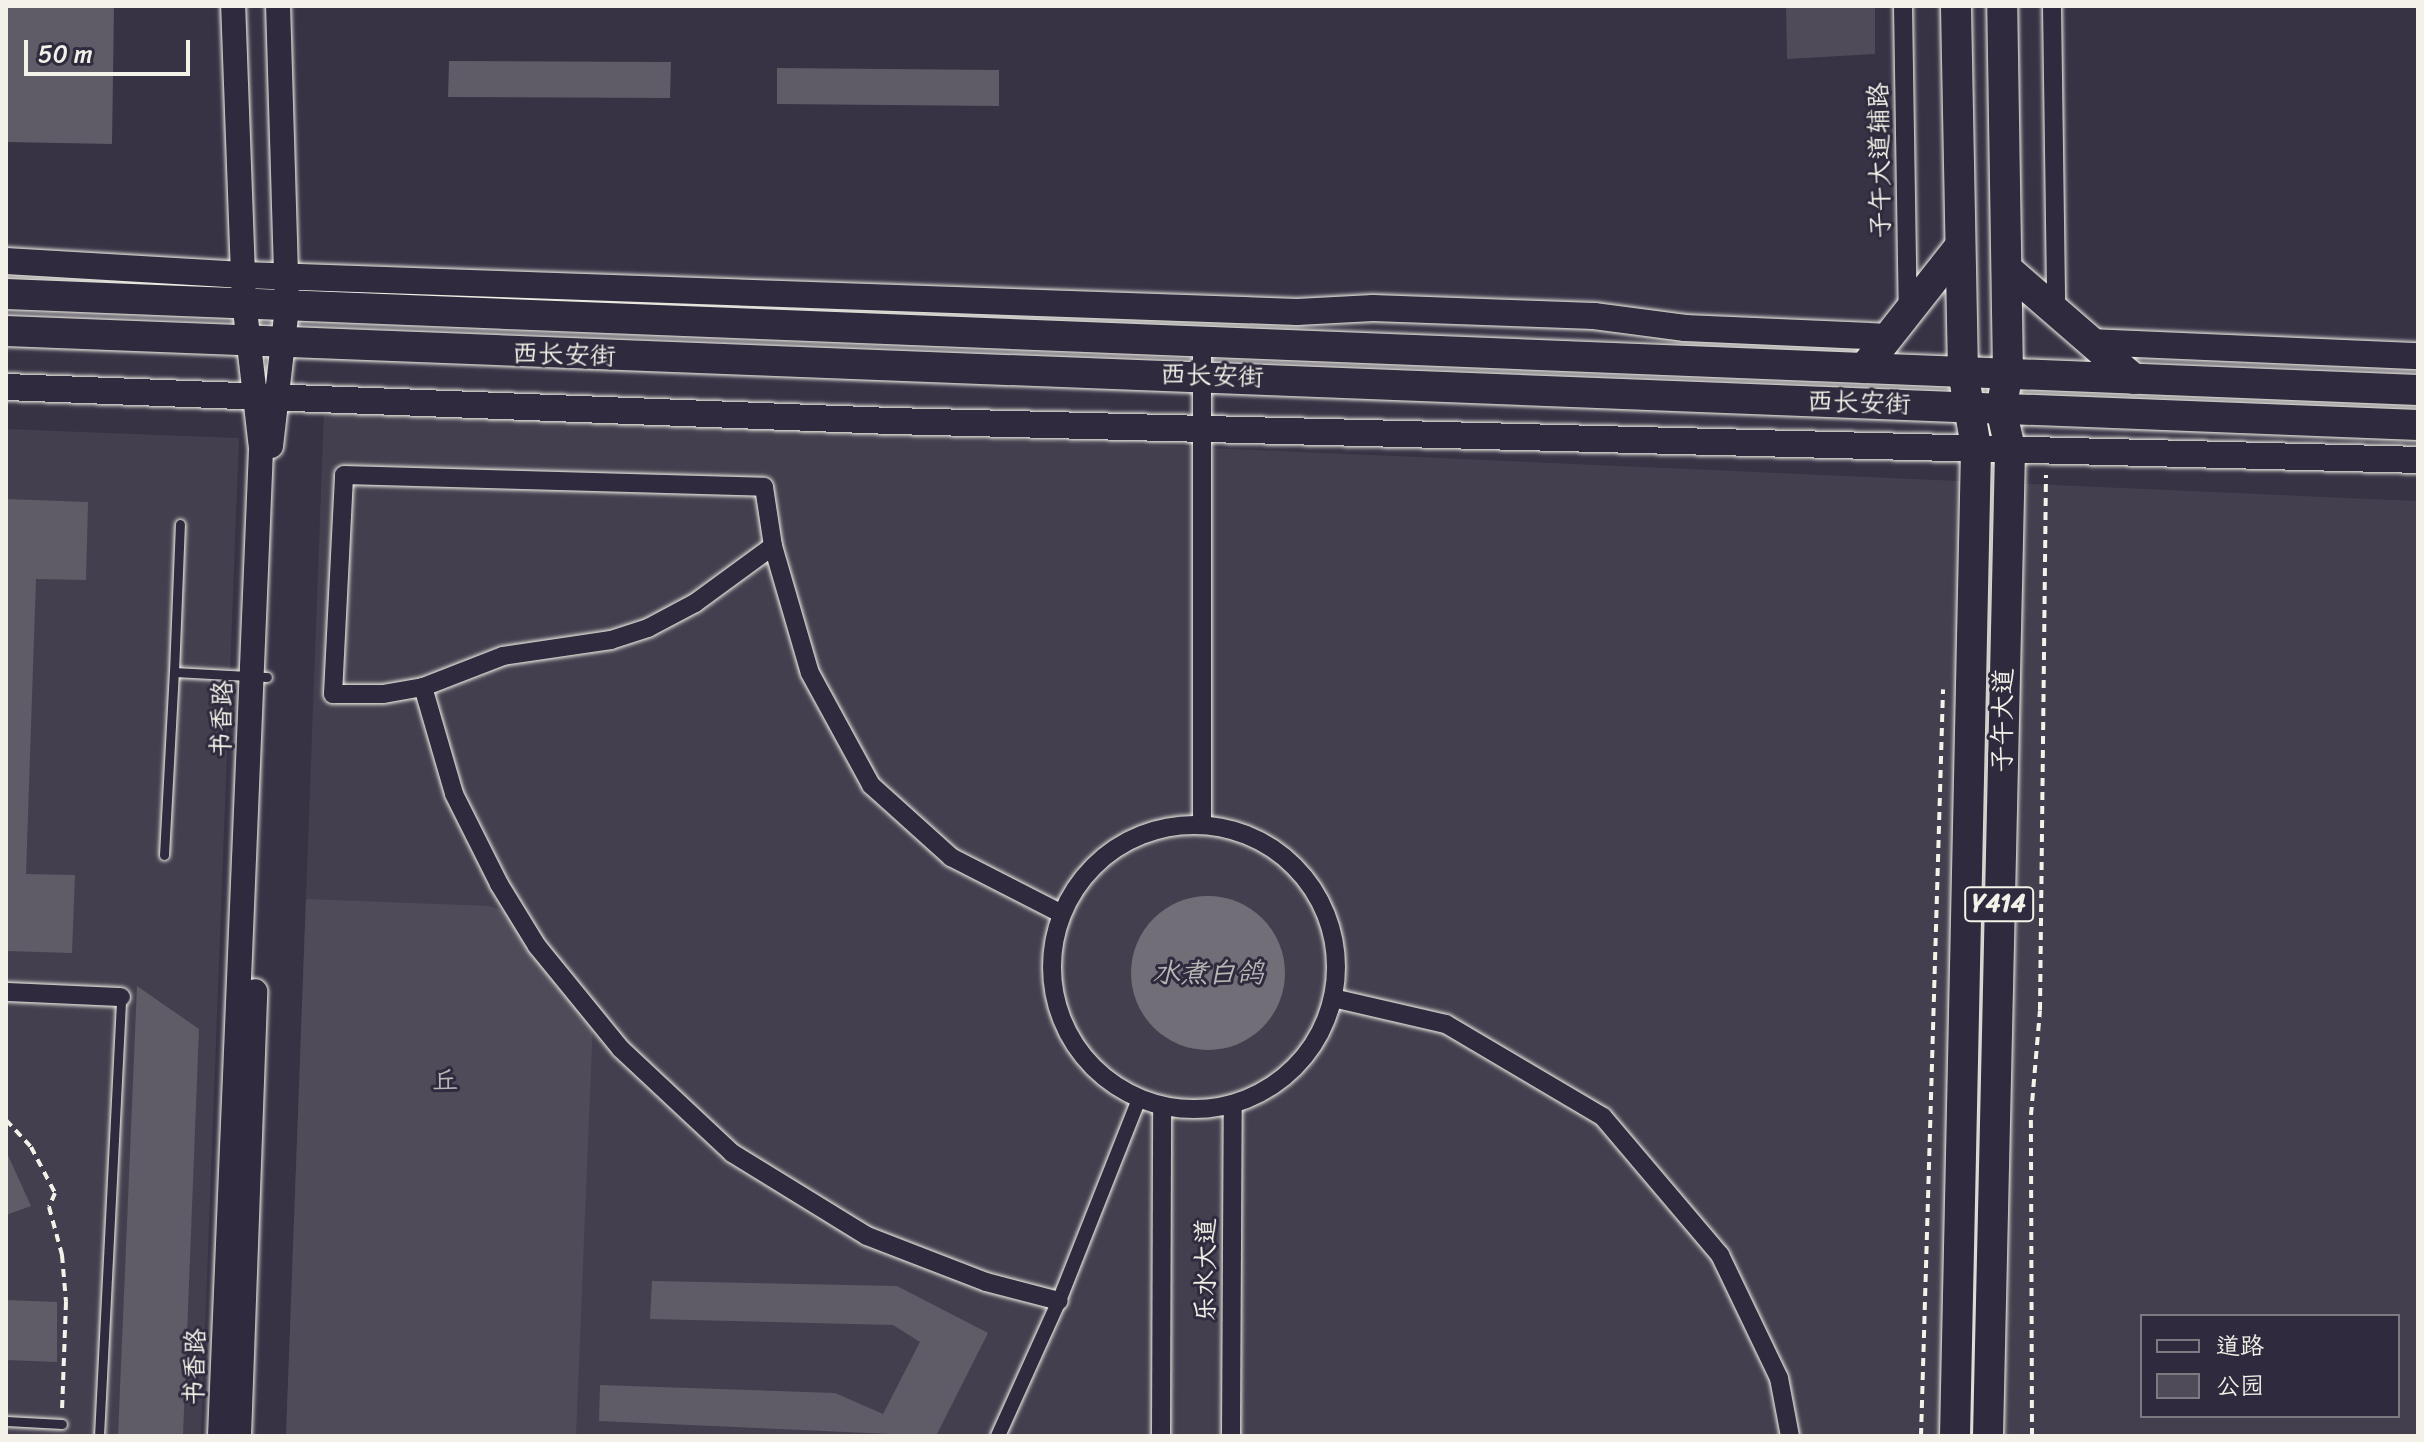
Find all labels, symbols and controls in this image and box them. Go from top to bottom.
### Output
scale bar [28,24,194,74]
text: 50 m [38,33,93,75]
street label: 子午大道辅路 [1863,82,1897,238]
street label: 西长安街 [511,338,617,372]
street label: 西长安街 [1159,359,1265,393]
street label: 西长安街 [1806,386,1912,420]
street label: 子午大道 [1986,668,2020,772]
street label: 书香路 [205,679,239,759]
road number: Y414 [1963,884,2035,924]
water label: 水煮白鸽 [1152,956,1264,990]
park label: 丘 [432,1065,458,1097]
street label: 乐水大道 [1190,1218,1222,1322]
legend [2140,1314,2400,1418]
text: 道路 [2216,1325,2264,1367]
street label: 书香路 [178,1327,212,1407]
text: 公园 [2216,1365,2264,1407]

